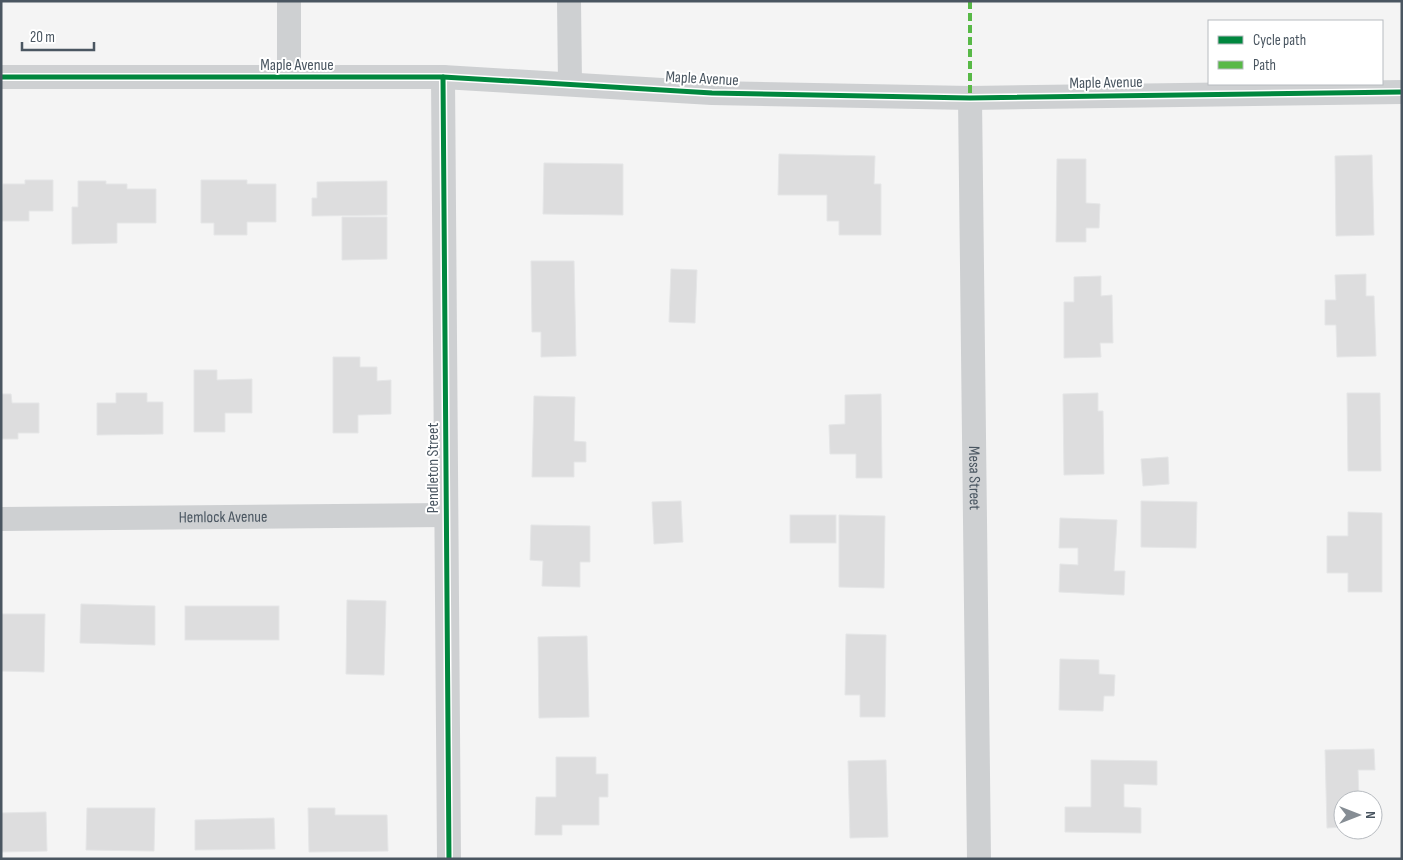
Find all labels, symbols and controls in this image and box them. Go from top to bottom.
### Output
scale bar [22,20,95,52]
legend [1208,20,1383,85]
text: 20 m [30,28,55,47]
text: Cycle path [1253,31,1306,50]
street label: Maple Avenue [260,56,334,75]
text: Path [1253,56,1276,75]
street label: Maple Avenue [665,68,739,90]
street label: Maple Avenue [1069,73,1143,93]
street label: Pendleton Street [424,423,443,513]
street label: Mesa Street [965,446,984,510]
street label: Hemlock Avenue [179,507,267,527]
north arrow [1333,790,1383,840]
text: N [1362,811,1379,819]

